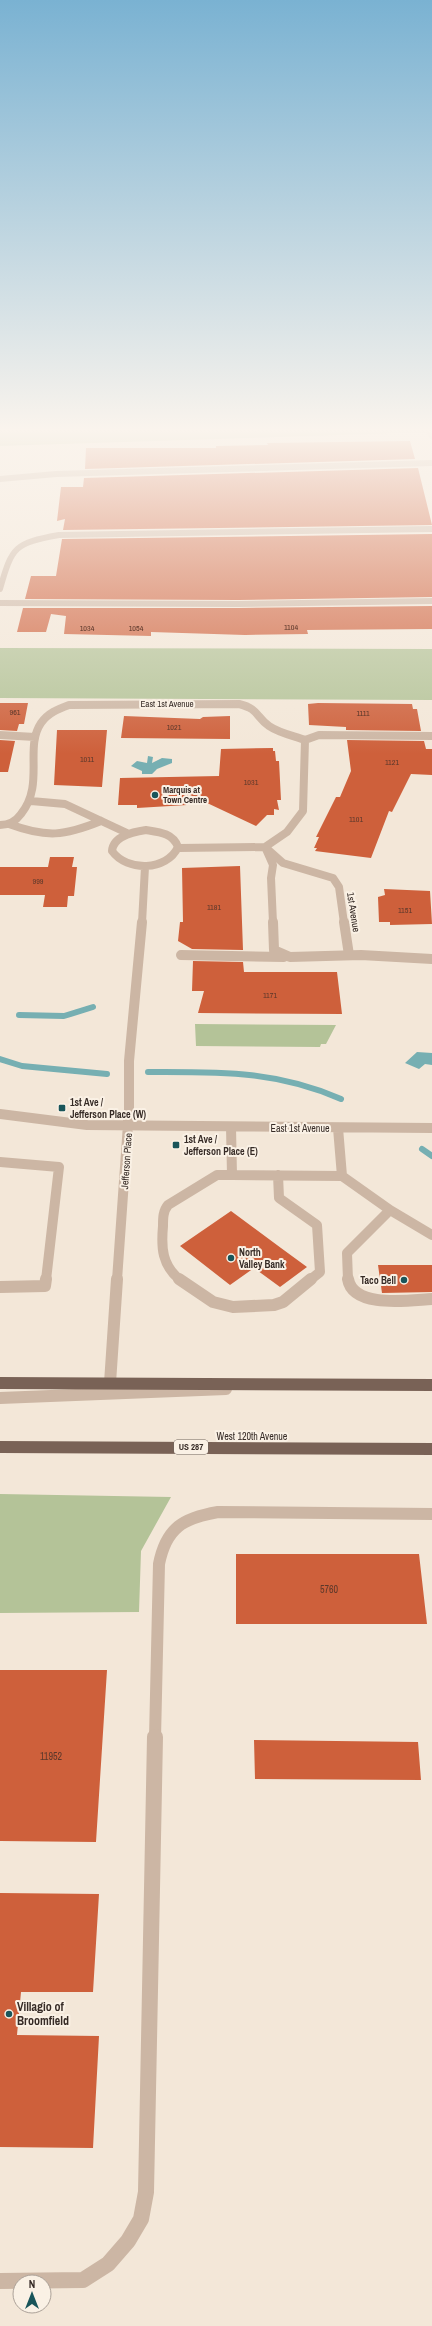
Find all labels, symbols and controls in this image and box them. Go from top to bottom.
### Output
house number: 1104 [284,622,298,632]
house number: 1034 [80,623,95,633]
house number: 1054 [129,623,144,633]
street label: East 1st Avenue [140,698,194,710]
house number: 961 [10,707,21,717]
house number: 1111 [356,708,370,718]
house number: 1021 [167,722,182,732]
house number: 1011 [80,754,94,764]
house number: 1121 [385,757,399,767]
house number: 1031 [244,777,259,787]
place label: Marquis at Town Centre [163,784,207,806]
marker: Marquis at Town Centre [150,790,160,800]
house number: 1101 [349,814,363,824]
house number: 999 [33,876,44,886]
street label: 1st Avenue [344,891,363,933]
house number: 1181 [207,902,221,912]
house number: 1151 [398,905,412,915]
house number: 1171 [263,990,277,1000]
place label: 1st Ave / Jefferson Place (W) [70,1096,146,1121]
marker: 1st Ave / Jefferson Place (W) [57,1103,67,1113]
street label: East 1st Avenue [270,1122,330,1135]
street label: Jefferson Place [118,1132,135,1190]
place label: 1st Ave / Jefferson Place (E) [184,1133,258,1158]
marker: 1st Ave / Jefferson Place (E) [171,1140,181,1150]
place label: North Valley Bank [239,1246,285,1271]
marker: North Valley Bank [226,1253,236,1263]
place label: Taco Bell [360,1274,396,1287]
marker: Taco Bell [399,1275,409,1285]
street label: West 120th Avenue [217,1430,288,1443]
road number: US 287 [174,1440,208,1454]
house number: 5760 [320,1583,339,1596]
house number: 11952 [40,1750,63,1763]
place label: Villagio of Broomfield [17,1999,69,2029]
marker: Villagio of Broomfield [4,2009,14,2019]
north arrow [12,2274,52,2314]
text: N [29,2277,35,2291]

